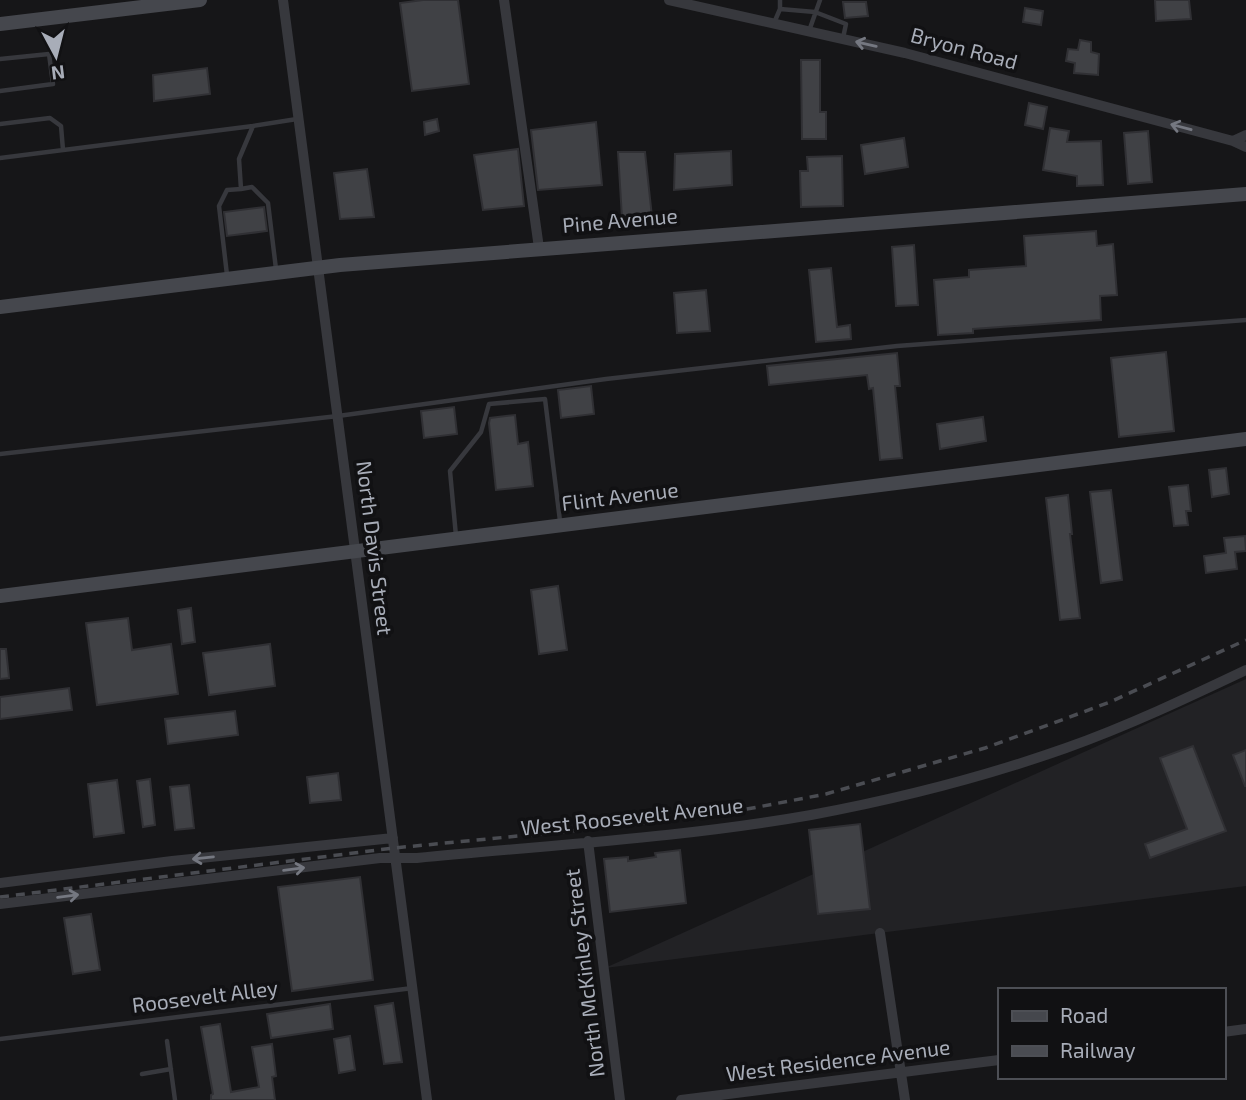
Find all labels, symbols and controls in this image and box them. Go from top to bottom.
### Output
north arrow [21,21,91,91]
street label: Bryon Road [908,21,1021,74]
one-way arrow [855,37,878,51]
text: N [50,61,66,86]
one-way arrow [1170,120,1193,133]
street label: Pine Avenue [561,202,679,237]
street label: North Davis Street [352,459,399,636]
street label: Flint Avenue [560,476,680,515]
street label: West Roosevelt Avenue [519,791,744,840]
one-way arrow [192,852,215,865]
one-way arrow [282,862,304,875]
street label: North McKinley Street [558,868,609,1079]
one-way arrow [56,889,79,902]
street label: Roosevelt Alley [130,974,279,1017]
legend [998,988,1225,1079]
text: Road [1060,1002,1108,1027]
street label: West Residence Avenue [724,1033,951,1086]
text: Railway [1060,1037,1136,1062]

